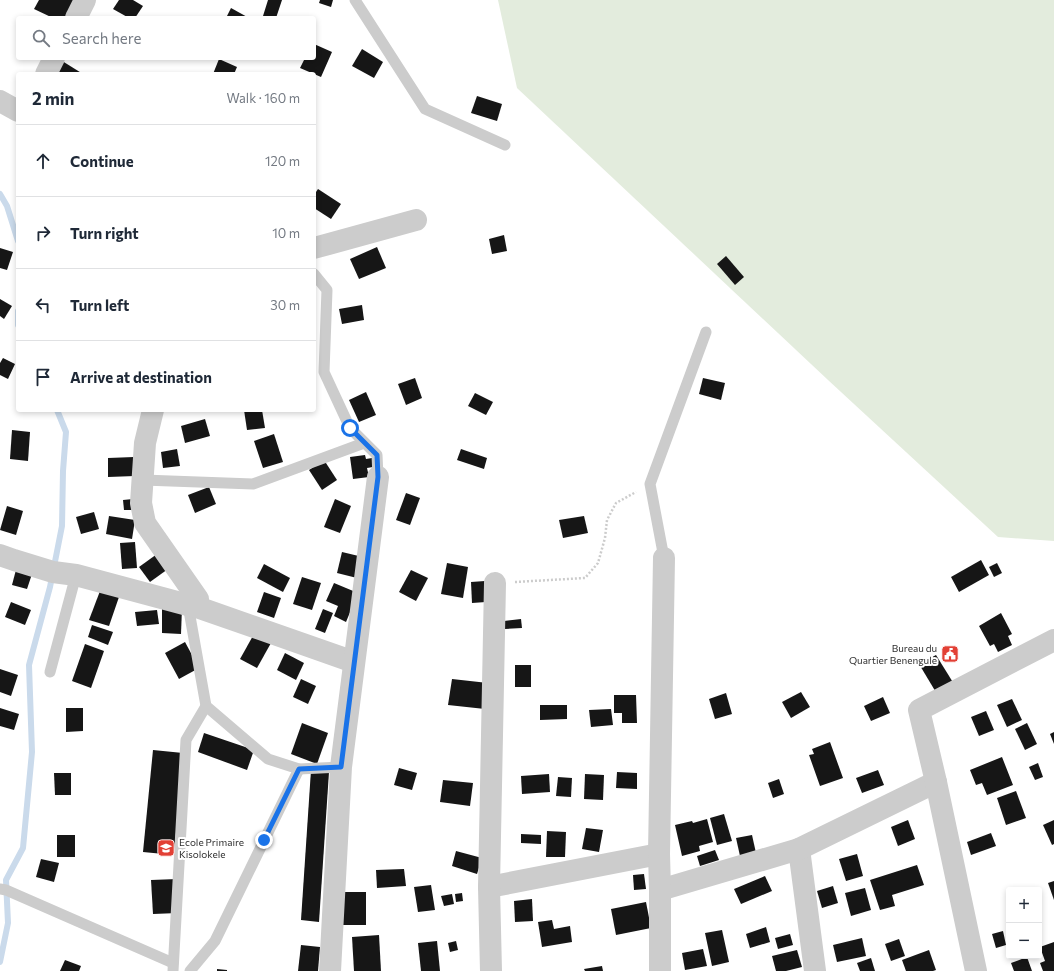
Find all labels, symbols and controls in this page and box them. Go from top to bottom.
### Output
search box [16,16,316,60]
icon: search [30,27,52,49]
text: Search here [62,29,141,47]
text: 2 min [32,88,74,109]
text: Walk · 160 m [226,90,300,106]
icon: ahead [32,150,54,172]
text: Continue [70,152,134,170]
text: 120 m [265,153,300,169]
icon: right [32,222,54,244]
text: Turn right [70,224,139,242]
text: 10 m [272,225,300,241]
icon: left [32,294,54,316]
text: Turn left [70,296,129,314]
text: 30 m [270,297,300,313]
icon: arrive [32,366,54,388]
text: Arrive at destination [70,368,212,386]
route start [341,419,359,437]
place label: Bureau du Quartier Benengule [849,642,937,666]
public building icon: Bureau du Quartier Benengule [940,644,960,664]
route end [255,831,273,849]
place label: Ecole Primaire Kisolokele [179,836,244,860]
school or university icon: Ecole Primaire Kisolokele [156,838,176,858]
map controls [1006,887,1042,959]
button: + [1006,887,1042,923]
button: − [1006,923,1042,959]

